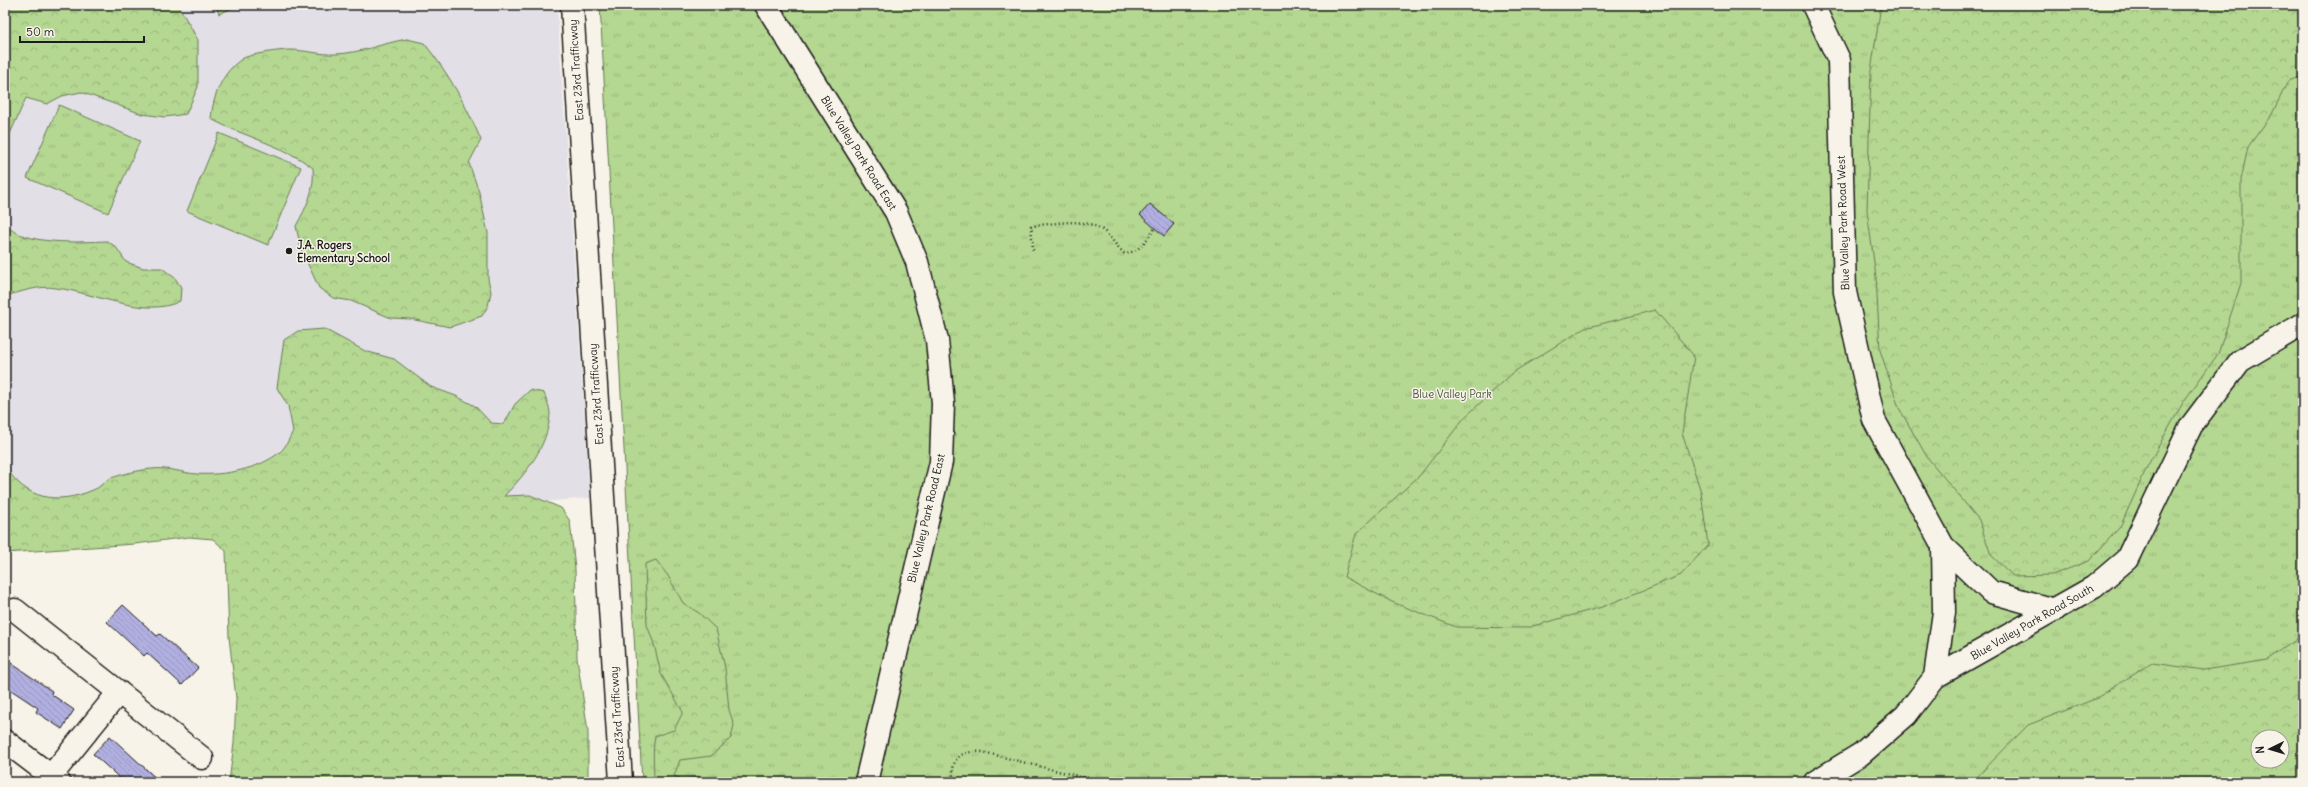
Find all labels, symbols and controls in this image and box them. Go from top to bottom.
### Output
scale bar [20,18,144,44]
street label: East 23rd Trafficway [565,19,587,121]
text: 50 m [26,24,55,39]
street label: Blue Valley Park Road East [818,93,900,213]
street label: Blue Valley Park Road West [1834,155,1852,291]
place label: J.A. Rogers Elementary School [297,238,390,266]
marker: J.A. Rogers Elementary School [284,246,294,256]
street label: East 23rd Trafficway [585,343,607,445]
park label: Blue Valley Park [1412,387,1492,401]
street label: Blue Valley Park Road East [904,452,948,584]
street label: Blue Valley Park Road South [1968,581,2096,663]
street label: East 23rd Trafficway [606,666,628,768]
north arrow [2250,729,2290,769]
text: N [2253,745,2267,754]

